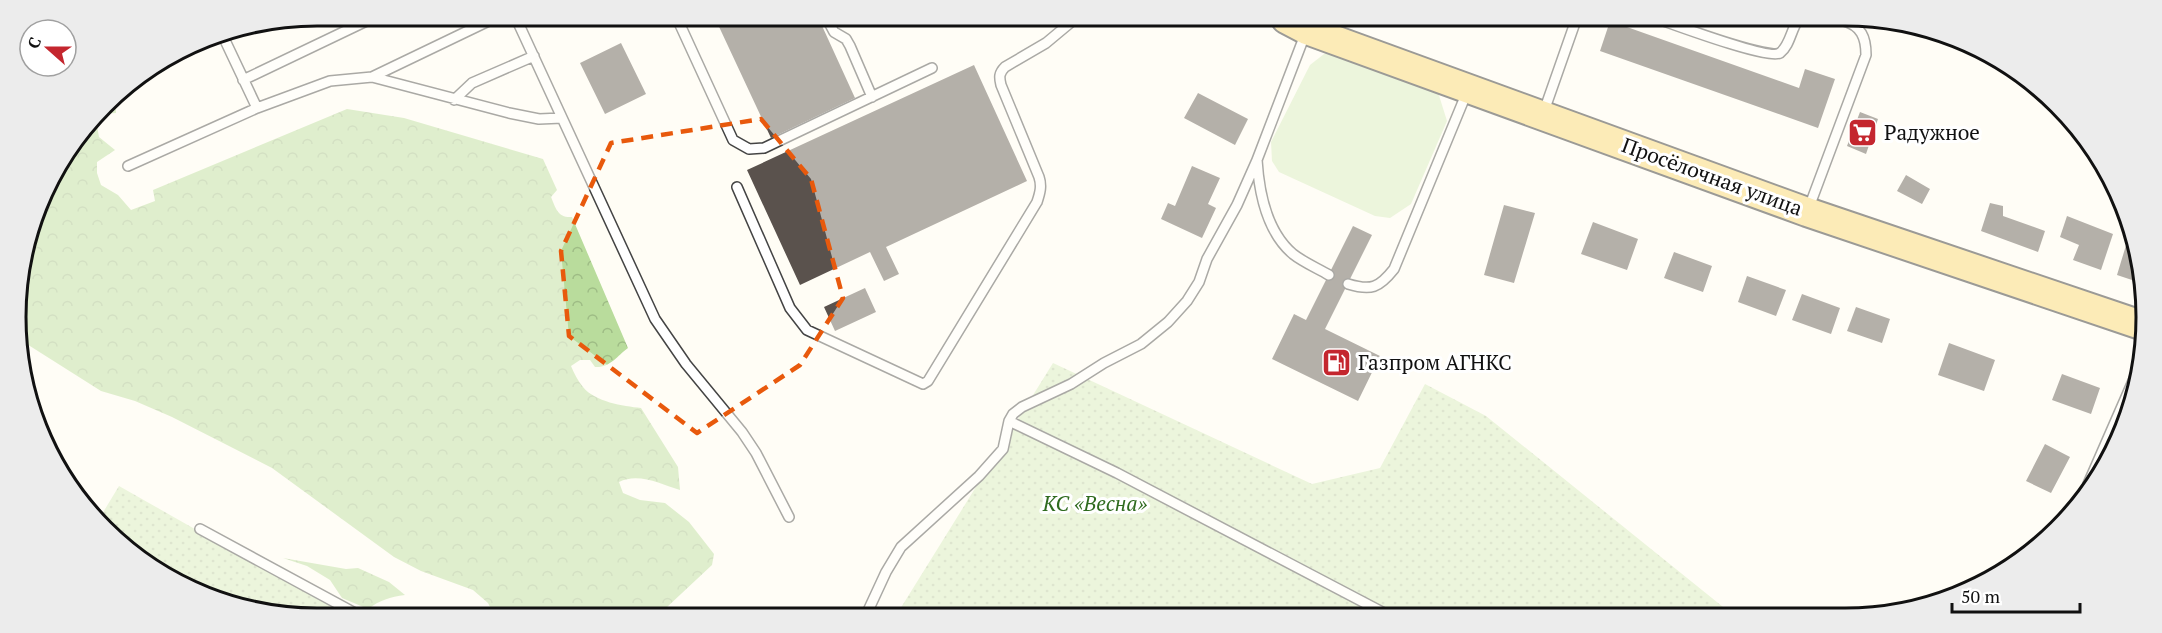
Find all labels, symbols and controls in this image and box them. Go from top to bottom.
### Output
north arrow [18,18,78,78]
text: С [22,34,46,51]
supermarket icon: Радужное [1847,117,1879,149]
place label: Радужное [1884,118,1980,146]
street label: Просёлочная улица [1618,130,1807,222]
fuel station icon: Газпром АГНКС [1321,347,1353,379]
place label: Газпром АГНКС [1358,348,1512,376]
park label: КС «Весна» [1042,489,1148,517]
scale bar [1952,576,2080,614]
text: 50 m [1961,584,2001,608]

